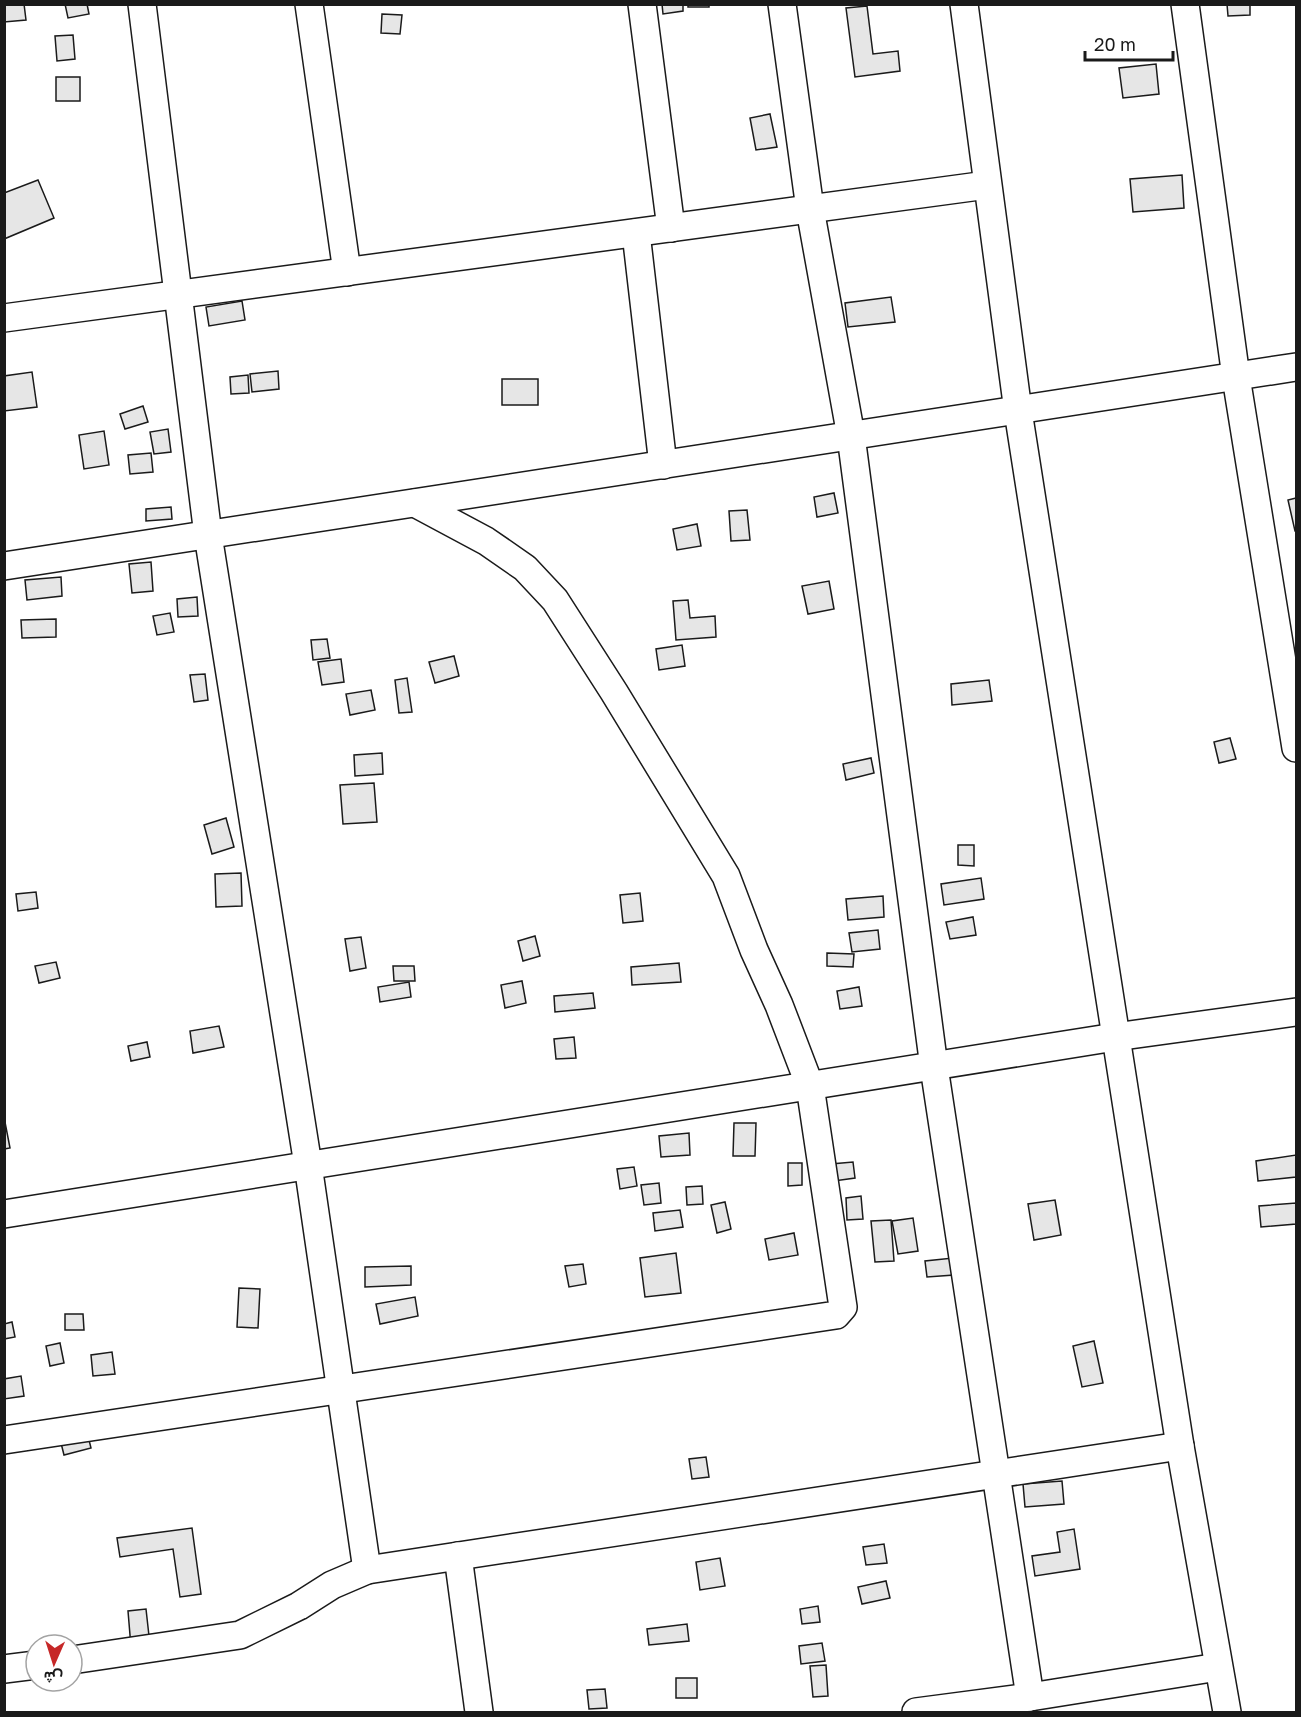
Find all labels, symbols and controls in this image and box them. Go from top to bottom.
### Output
scale bar [1085,24,1174,62]
text: 20 m [1094,33,1136,55]
north arrow [24,1633,84,1693]
text: ش [43,1667,63,1688]

